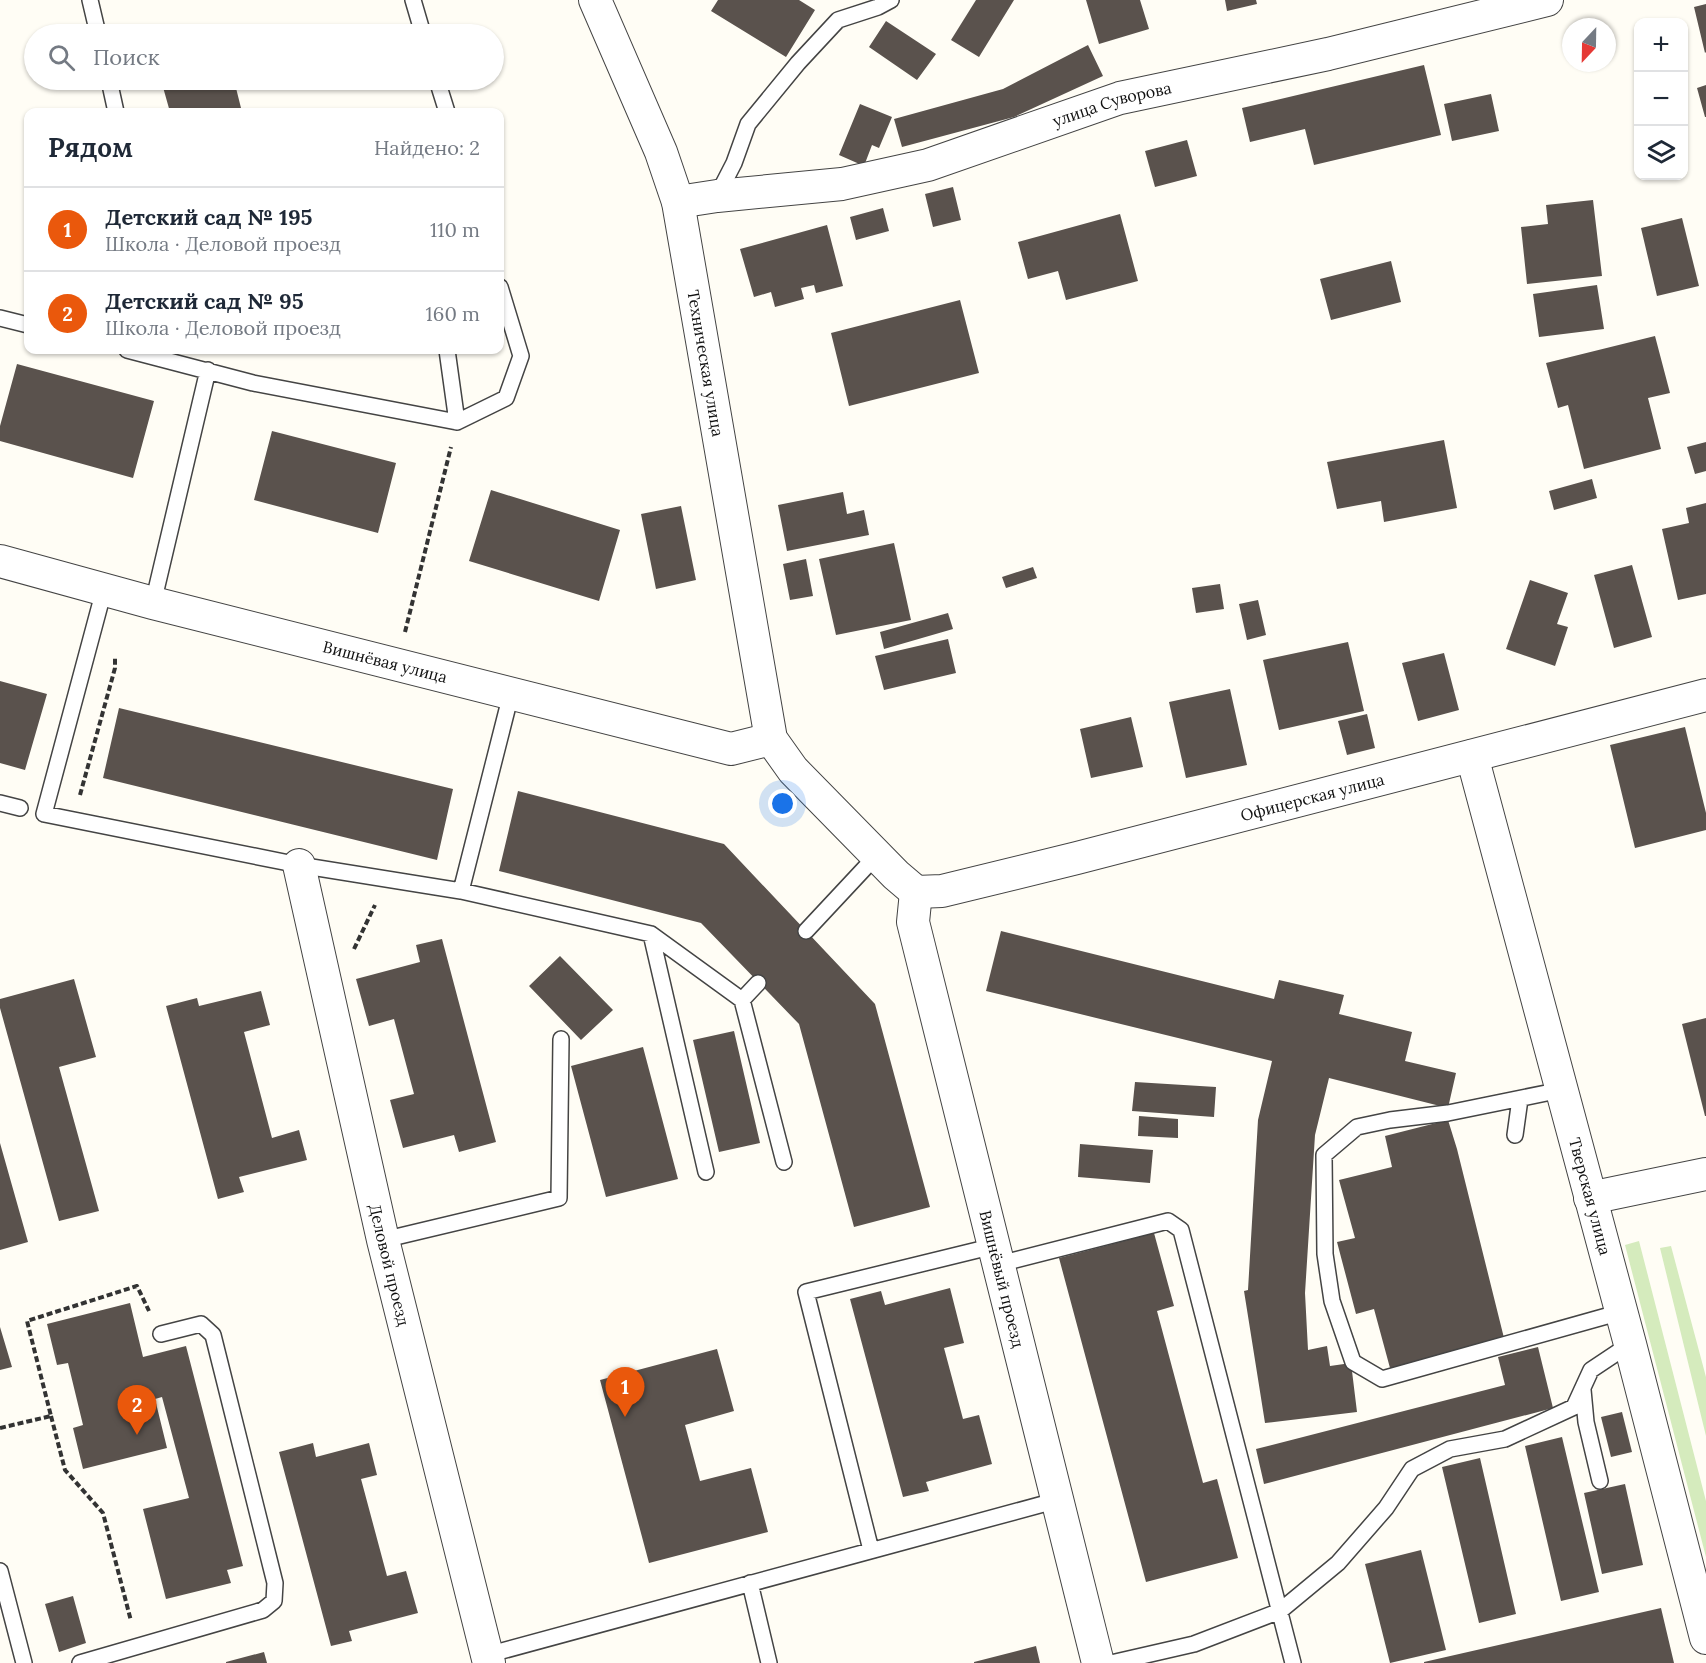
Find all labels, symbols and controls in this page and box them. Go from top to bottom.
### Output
north arrow [1562,18,1616,72]
map controls [1634,18,1688,180]
button: + [1634,18,1688,72]
search box [24,24,504,90]
icon: search [45,41,78,74]
text: Поиск [93,43,159,71]
button: − [1634,72,1688,126]
street label: улица Суворова [1050,77,1173,131]
button: layers [1634,126,1688,180]
text: Рядом [48,131,133,164]
text: Найдено: 2 [374,135,480,160]
text: Детский сад № 195 [105,203,312,231]
text: 1 [63,217,72,242]
text: 110 m [430,217,480,242]
text: Школа · Деловой проезд [105,231,341,256]
text: Детский сад № 95 [105,287,304,315]
street label: Техническая улица [683,288,728,438]
text: 2 [62,301,73,326]
text: 160 m [426,301,480,326]
text: Школа · Деловой проезд [105,315,341,340]
street label: Вишнёвая улица [321,636,449,687]
street label: Офицерская улица [1238,769,1386,825]
your location [768,789,797,818]
street label: Тверская улица [1565,1135,1616,1257]
street label: Деловой проезд [365,1202,414,1328]
street label: Вишнёвый проезд [975,1208,1029,1350]
pin: 1 [606,1368,644,1417]
pin: 2 [118,1386,156,1435]

